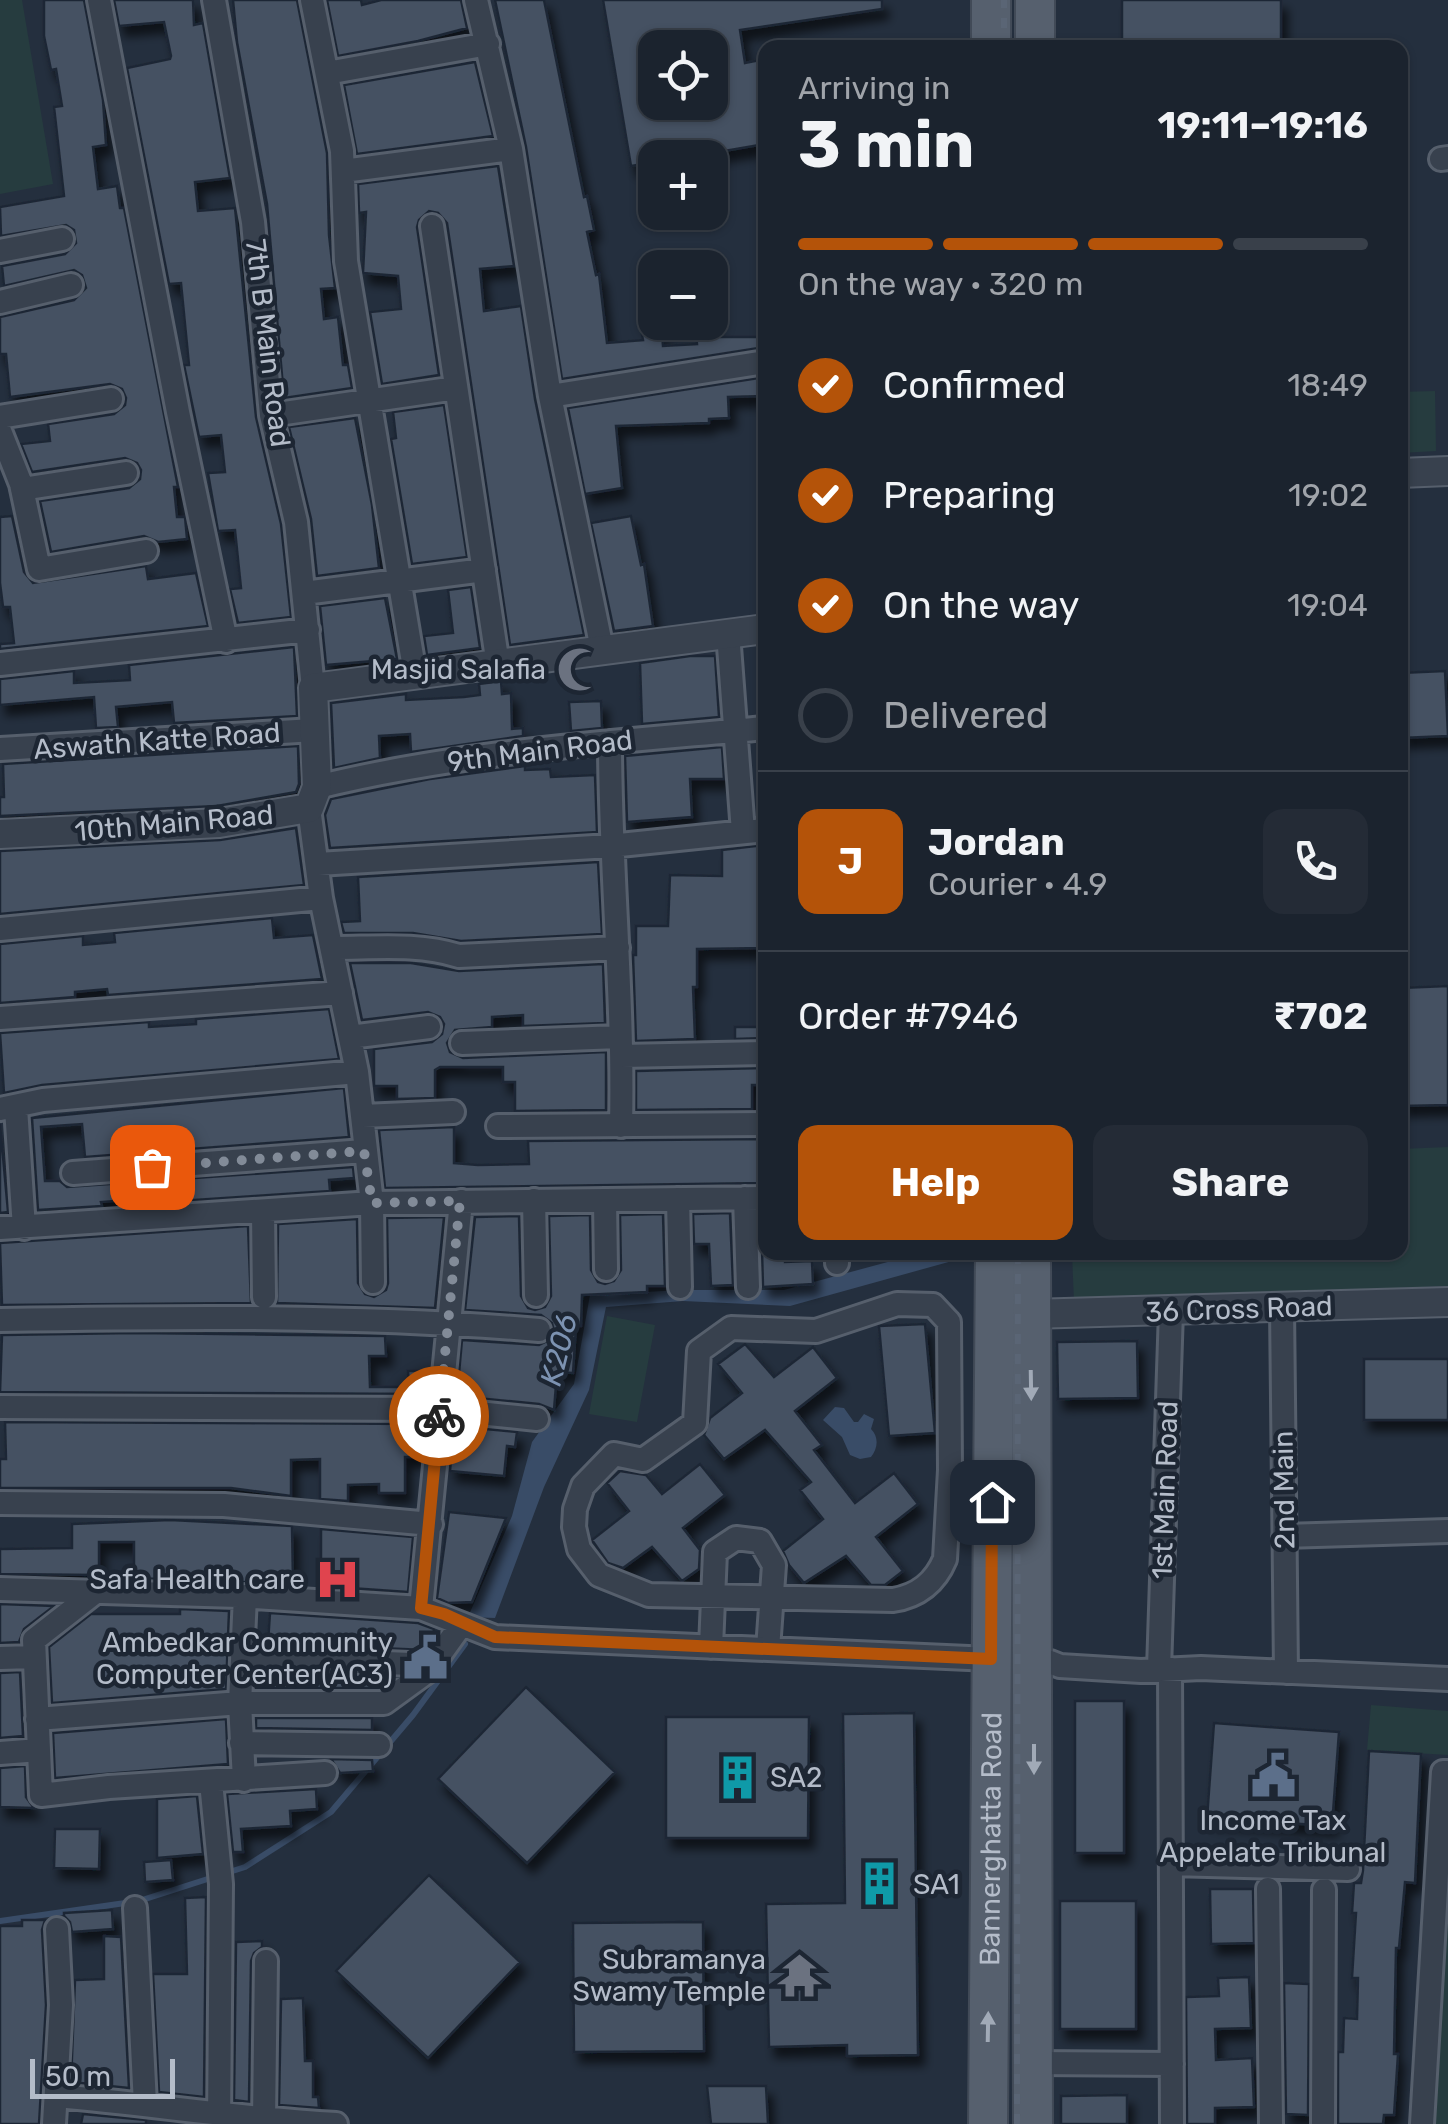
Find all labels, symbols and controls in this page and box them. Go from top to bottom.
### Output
map controls [638,30,728,340]
button: locate [638,30,728,120]
text: Arriving in [798,69,950,107]
text: 19:11–19:16 [1157,102,1368,148]
text: 3 min [798,106,975,183]
button: + [638,140,728,230]
street label: 7th B Main Road [239,237,297,449]
button: − [638,250,728,340]
text: On the way · 320 m [798,265,1083,303]
icon: check [798,358,853,413]
text: Confirmed [883,362,1066,408]
text: 18:49 [1287,366,1368,404]
icon: check [798,468,853,523]
text: Preparing [883,472,1056,518]
text: 19:02 [1288,476,1368,514]
icon: check [798,578,853,633]
text: On the way [883,582,1079,628]
text: 19:04 [1287,586,1368,624]
mosque icon: Masjid Salafia [555,645,603,693]
place label: Masjid Salafia [371,653,546,686]
text: Delivered [883,692,1048,738]
street label: Aswath Katte Road [32,716,282,766]
street label: 9th Main Road [446,723,634,779]
street label: 10th Main Road [73,798,275,848]
button: phone [1263,809,1368,914]
text: Jordan [928,819,1065,865]
text: J [838,838,863,884]
text: Courier · 4.9 [928,865,1107,903]
text: Order #7946 [798,993,1018,1039]
text: ₹702 [1273,993,1368,1039]
pin [110,1125,195,1210]
button: Help [798,1125,1073,1240]
button: Share [1093,1125,1368,1240]
icon: bag [125,1140,180,1195]
street label: 36 Cross Road [1145,1289,1333,1329]
water label: K206 [533,1311,585,1389]
courier [389,1366,489,1466]
one-way arrow [1023,1369,1039,1401]
icon: bike [412,1389,467,1444]
street label: 1st Main Road [1145,1400,1185,1580]
street label: 2nd Main [1266,1431,1302,1549]
pin [950,1460,1035,1545]
icon: home [965,1475,1020,1530]
hospital icon: Safa Health care [314,1555,362,1603]
place label: Safa Health care [90,1563,305,1596]
place label: Ambedkar Community Computer Center(AC3) [96,1626,393,1691]
public building icon: Ambedkar Community Computer Center(AC3) [402,1634,450,1682]
street label: Bannerghatta Road [973,1712,1008,1966]
one-way arrow [1026,1744,1042,1776]
public building icon: Income Tax Appelate Tribunal [1249,1751,1297,1799]
building icon: SA2 [713,1753,761,1801]
place label: SA2 [770,1761,822,1794]
place label: Income Tax Appelate Tribunal [1160,1804,1386,1869]
building icon: SA1 [856,1860,904,1908]
place label: SA1 [913,1868,960,1901]
place label: Subramanya Swamy Temple [573,1943,766,2008]
temple icon: Subramanya Swamy Temple [775,1951,823,1999]
one-way arrow [980,2010,996,2042]
scale bar [30,2054,175,2098]
text: 50 m [45,2060,111,2093]

